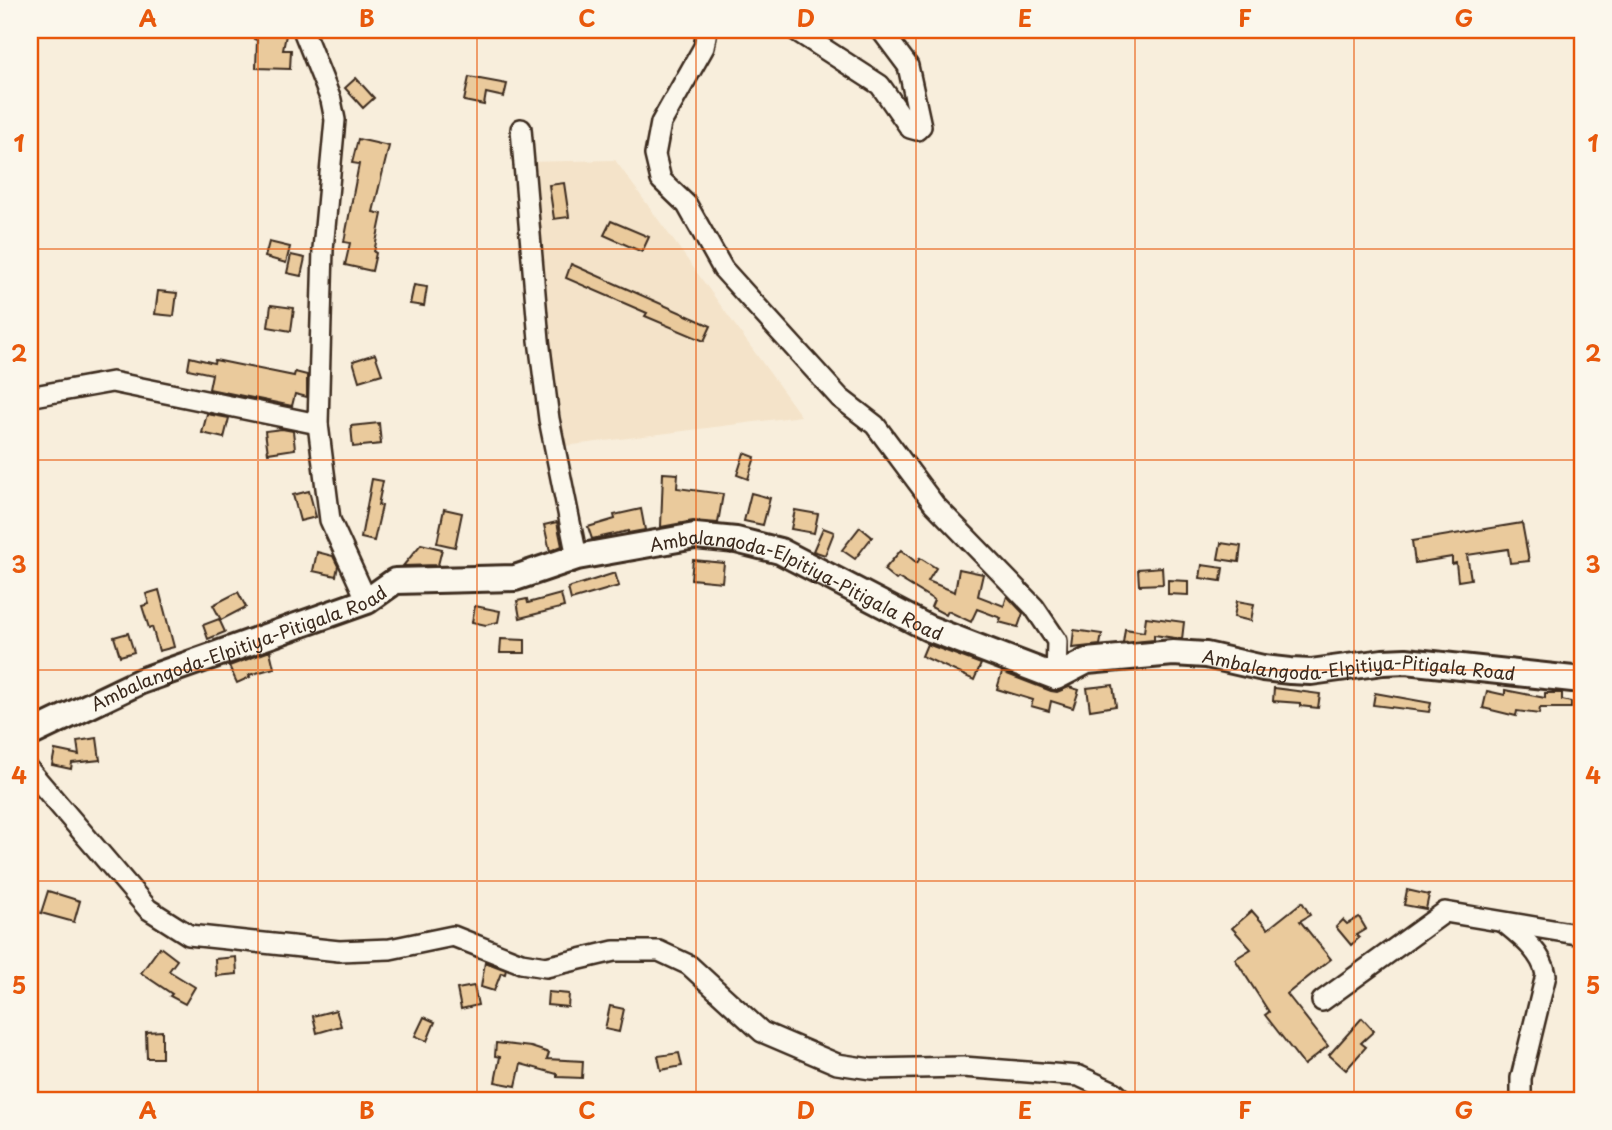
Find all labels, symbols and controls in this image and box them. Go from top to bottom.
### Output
text: A [139,0,157,35]
text: B [359,0,375,35]
text: C [578,0,596,35]
text: D [797,0,815,35]
text: E [1018,0,1032,35]
text: F [1238,0,1252,35]
text: G [1455,0,1473,35]
text: 1 [14,125,25,160]
text: 1 [1588,125,1599,160]
text: 2 [11,335,27,370]
text: 2 [1585,335,1601,370]
street label: Ambalangoda-Elpitiya-Pitigala Road [647,522,948,646]
text: 3 [11,546,27,581]
text: 3 [1585,546,1601,581]
street label: Ambalangoda-Elpitiya-Pitigala Road [86,578,392,717]
street label: Ambalangoda-Elpitiya-Pitigala Road [1200,641,1517,686]
text: 4 [11,757,27,792]
text: 4 [1585,757,1601,792]
text: 5 [12,967,26,1002]
text: 5 [1586,967,1600,1002]
text: A [139,1092,157,1127]
text: B [359,1092,375,1127]
text: C [578,1092,596,1127]
text: D [797,1092,815,1127]
text: E [1018,1092,1032,1127]
text: F [1238,1092,1252,1127]
text: G [1455,1092,1473,1127]

